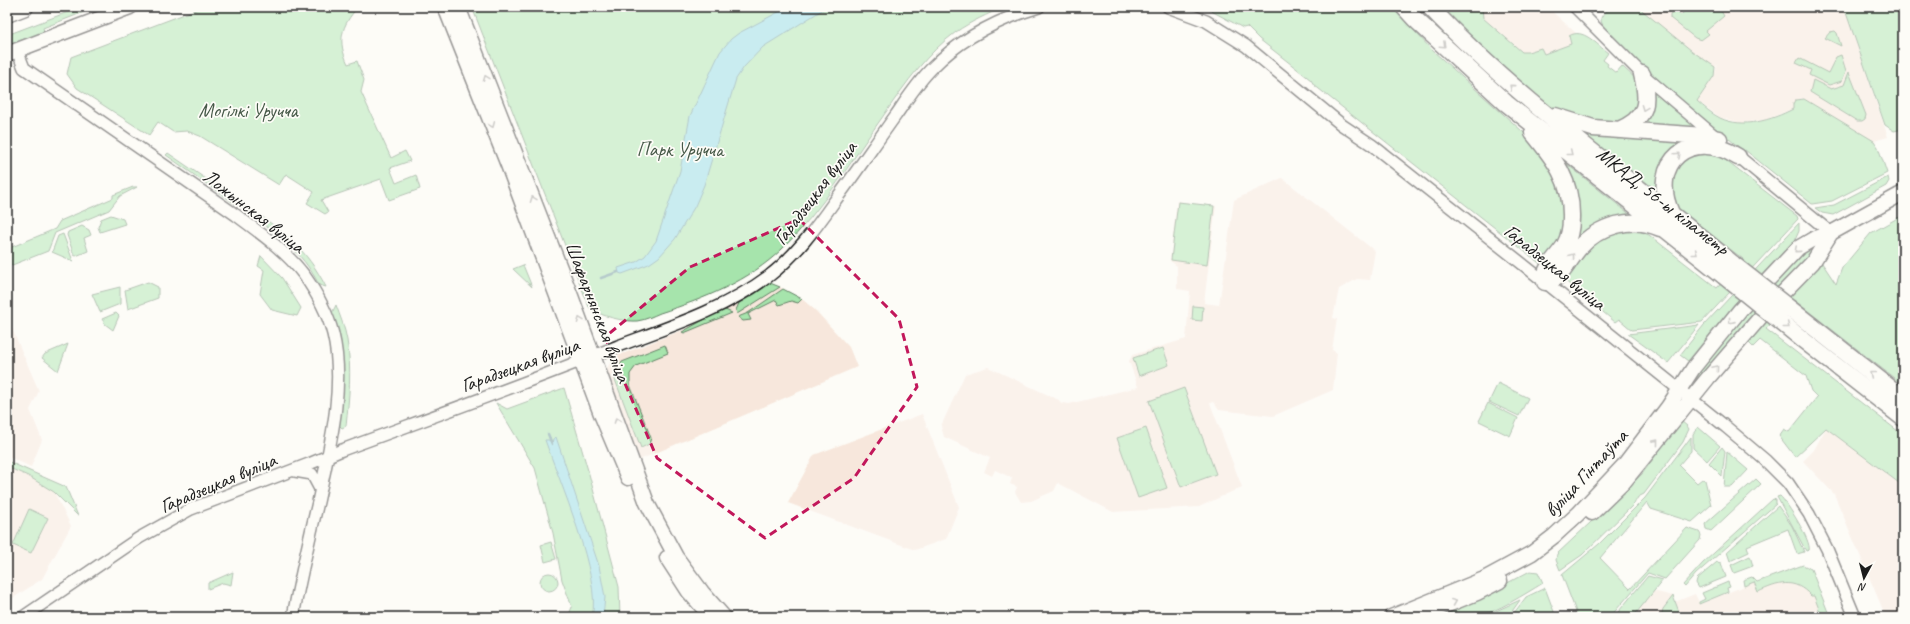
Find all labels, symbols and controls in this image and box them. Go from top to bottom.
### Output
one-way arrow [1439,41,1446,48]
one-way arrow [482,74,490,81]
one-way arrow [1510,84,1517,91]
park label: Могілкі Уручча [199,98,299,123]
one-way arrow [1640,104,1648,111]
one-way arrow [488,121,496,128]
street label: Гарадзецкая вуліца [768,135,863,250]
park label: Парк Уручча [637,137,725,162]
street label: МКАД, 56-ы кіламетр [1592,141,1736,262]
one-way arrow [1565,149,1572,156]
one-way arrow [1674,153,1681,160]
street label: Ложынская вуліца [198,163,311,259]
one-way arrow [529,196,537,203]
street label: Гарадзецкая вуліца [1499,218,1612,316]
street label: Шафарнянская вуліца [560,238,637,387]
one-way arrow [1794,246,1802,253]
one-way arrow [1690,249,1697,256]
one-way arrow [1568,254,1575,261]
one-way arrow [1729,316,1736,323]
one-way arrow [576,317,584,324]
one-way arrow [1783,322,1790,329]
street label: Гарадзецкая вуліца [458,332,584,398]
one-way arrow [1711,366,1718,373]
one-way arrow [1870,372,1877,379]
one-way arrow [613,417,622,424]
street label: вуліца Гінтаўта [1539,423,1634,522]
one-way arrow [1652,439,1659,446]
street label: Гарадзецкая вуліца [156,447,281,519]
north arrow [1844,558,1884,598]
text: N [1856,580,1867,595]
one-way arrow [1451,599,1458,607]

